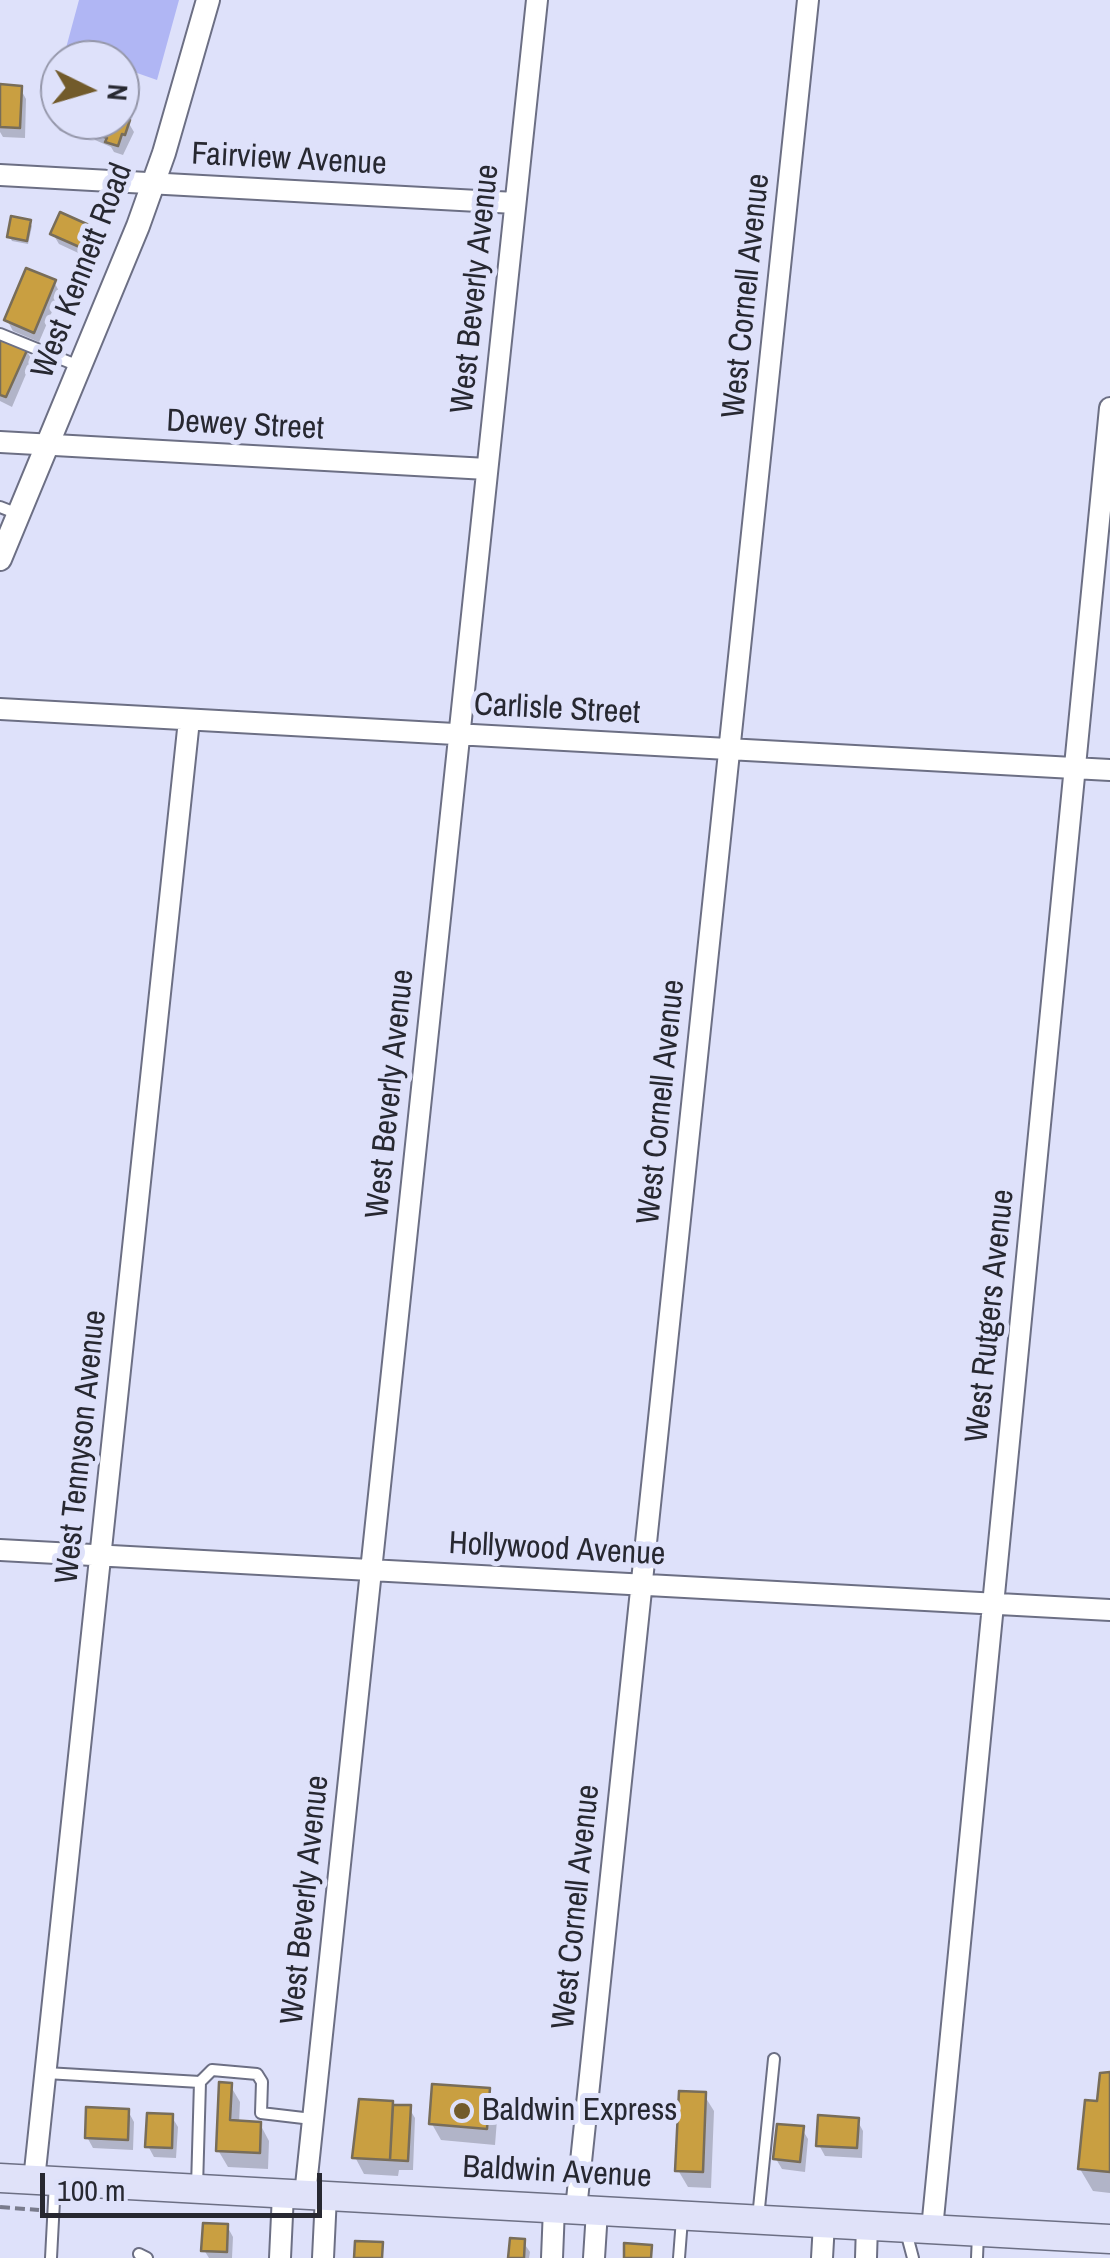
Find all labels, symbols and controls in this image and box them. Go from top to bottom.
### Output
north arrow [40,40,140,140]
text: N [98,83,138,102]
street label: Fairview Avenue [191,136,387,184]
street label: West Kennett Road [24,158,142,384]
street label: West Beverly Avenue [444,163,508,415]
street label: West Cornell Avenue [715,172,779,420]
street label: Dewey Street [165,403,325,449]
street label: Carlisle Street [473,686,641,734]
street label: West Beverly Avenue [359,968,423,1220]
street label: West Cornell Avenue [630,978,694,1226]
street label: West Rutgers Avenue [959,1188,1023,1444]
street label: West Tennyson Avenue [49,1308,115,1586]
street label: Hollywood Avenue [448,1525,666,1575]
street label: West Beverly Avenue [274,1774,338,2026]
street label: West Cornell Avenue [545,1783,609,2031]
place label: Baldwin Express [482,2092,677,2130]
marker: Baldwin Express [451,2100,473,2122]
street label: Baldwin Avenue [462,2149,652,2197]
scale bar [45,2153,328,2215]
text: 100 m [57,2170,125,2210]

